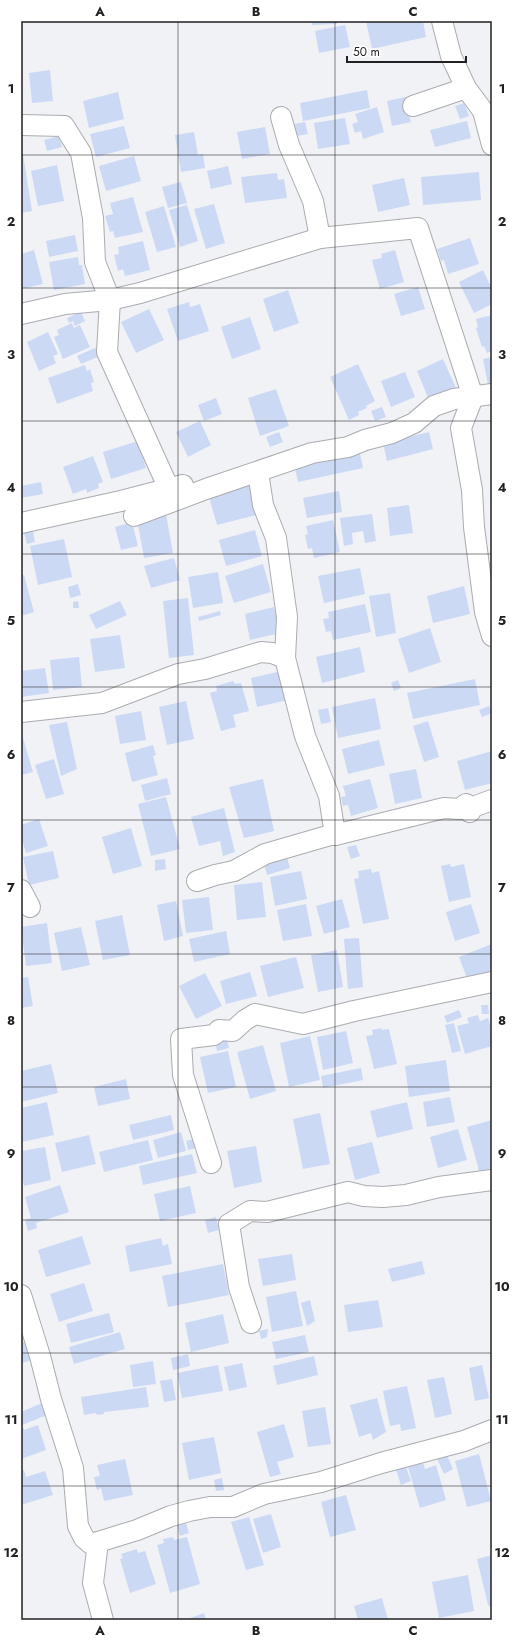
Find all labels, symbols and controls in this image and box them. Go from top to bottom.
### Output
text: A [94,2,105,21]
text: B [252,2,261,21]
text: C [408,2,418,21]
scale bar [347,38,466,64]
text: 50 m [353,43,380,61]
text: 1 [8,79,14,98]
text: 1 [499,79,505,98]
text: 2 [7,212,15,231]
text: 2 [498,212,506,231]
text: 3 [7,345,15,364]
text: 3 [498,345,506,364]
text: 4 [6,478,16,497]
text: 4 [497,478,507,497]
text: 5 [7,611,15,630]
text: 5 [498,611,506,630]
text: 6 [7,745,16,764]
text: 6 [498,745,507,764]
text: 7 [7,878,15,897]
text: 7 [498,878,506,897]
text: 8 [7,1011,15,1030]
text: 8 [498,1011,506,1030]
text: 9 [7,1144,16,1163]
text: 9 [498,1144,507,1163]
text: 10 [3,1277,19,1296]
text: 10 [494,1277,510,1296]
text: 11 [4,1410,18,1429]
text: 11 [495,1410,509,1429]
text: 12 [3,1543,19,1562]
text: 12 [494,1543,510,1562]
text: A [94,1621,105,1640]
text: B [252,1621,261,1640]
text: C [408,1621,418,1640]

